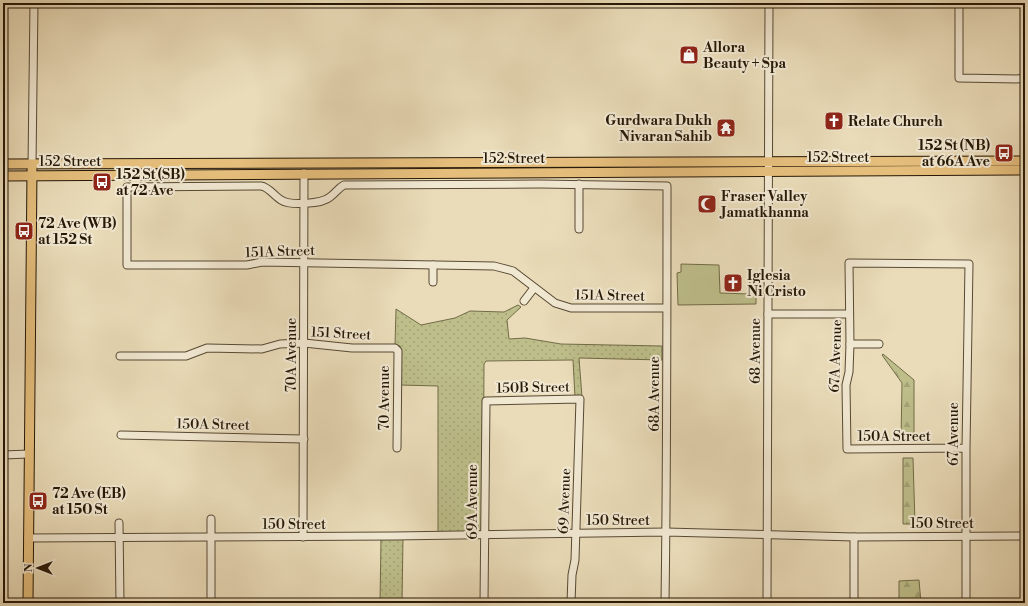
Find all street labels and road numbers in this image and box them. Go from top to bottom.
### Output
street label: 152 Street [807,149,869,167]
street label: 152 Street [483,150,545,168]
street label: 152 Street [39,153,101,171]
street label: 151A Street [245,242,316,262]
street label: 151A Street [575,286,645,306]
street label: 70A Avenue [283,318,301,392]
street label: 68 Avenue [747,318,765,384]
street label: 67A Avenue [826,319,846,393]
street label: 151 Street [310,323,372,345]
street label: 68A Avenue [646,356,664,432]
street label: 70 Avenue [376,365,394,431]
street label: 150B Street [496,378,570,398]
street label: 67 Avenue [945,402,963,466]
street label: 150A Street [176,415,250,435]
street label: 150A Street [857,428,931,446]
street label: 69A Avenue [464,464,482,540]
street label: 69 Avenue [555,468,575,534]
street label: 150 Street [586,512,650,530]
street label: 150 Street [910,515,974,533]
street label: 150 Street [262,516,326,534]

